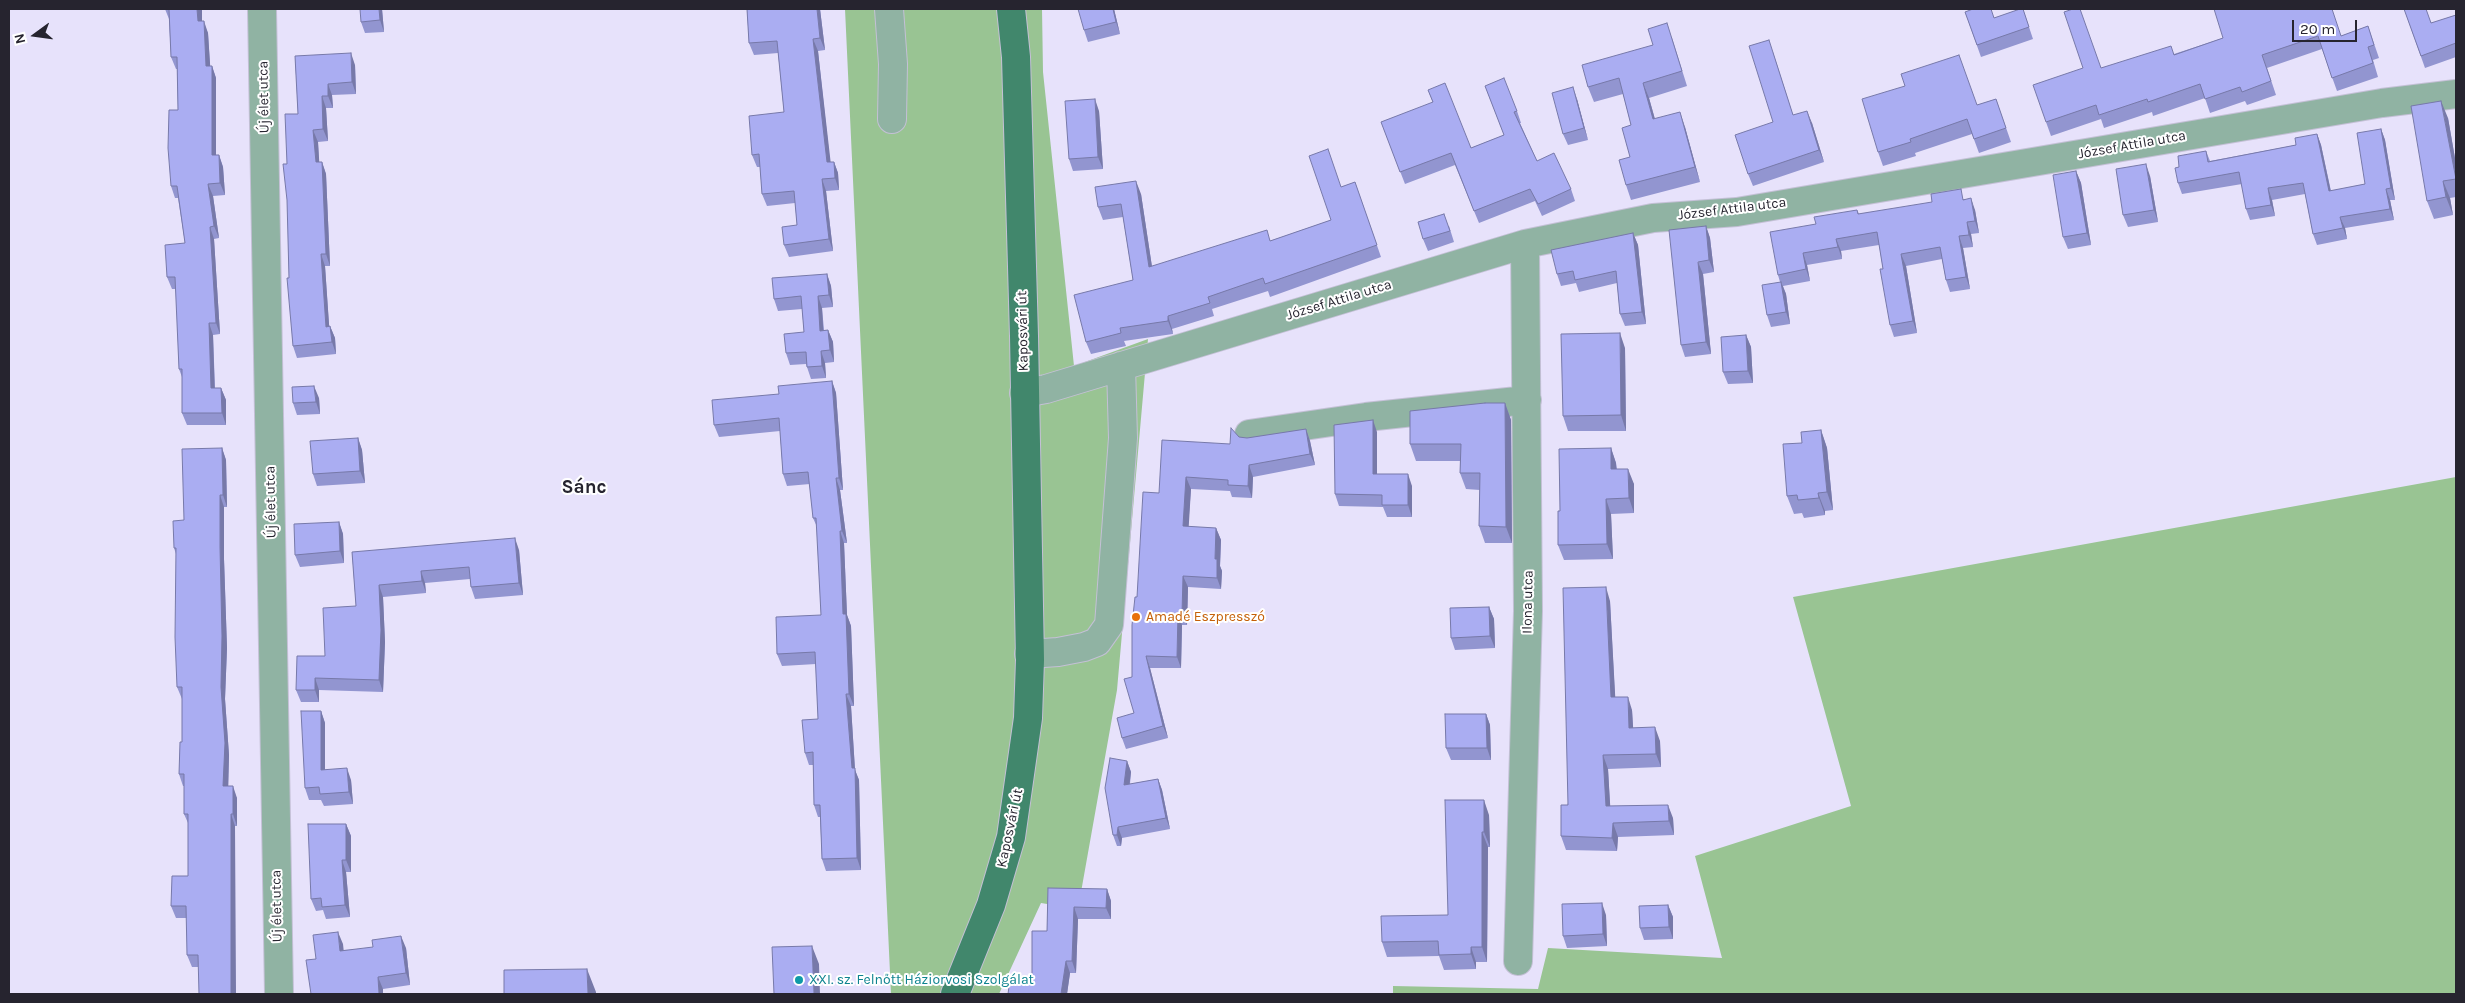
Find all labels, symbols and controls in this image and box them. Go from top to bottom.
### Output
north arrow [10,10,60,60]
scale bar [2295,10,2360,42]
text: 20 m [2300,20,2335,38]
text: N [10,32,29,46]
street label: Új élet utca [255,61,273,133]
street label: József Attila utca [2077,127,2187,163]
street label: József Attila utca [1677,194,1787,224]
street label: József Attila utca [1284,276,1394,324]
street label: Kaposvári út [1014,291,1032,371]
street label: Új élet utca [262,466,280,538]
district label: Sánc [561,477,607,499]
street label: Ilona utca [1519,570,1537,634]
place label: Amadé Eszpresszó [1146,609,1265,625]
marker: Amadé Eszpresszó [1130,611,1142,623]
street label: Kaposvári út [993,787,1027,869]
street label: Új élet utca [268,870,286,942]
place label: XXI. sz. Felnőtt Háziorvosi Szolgálat [809,972,1034,988]
marker: XXI. sz. Felnőtt Háziorvosi Szolgálat [793,974,805,986]

